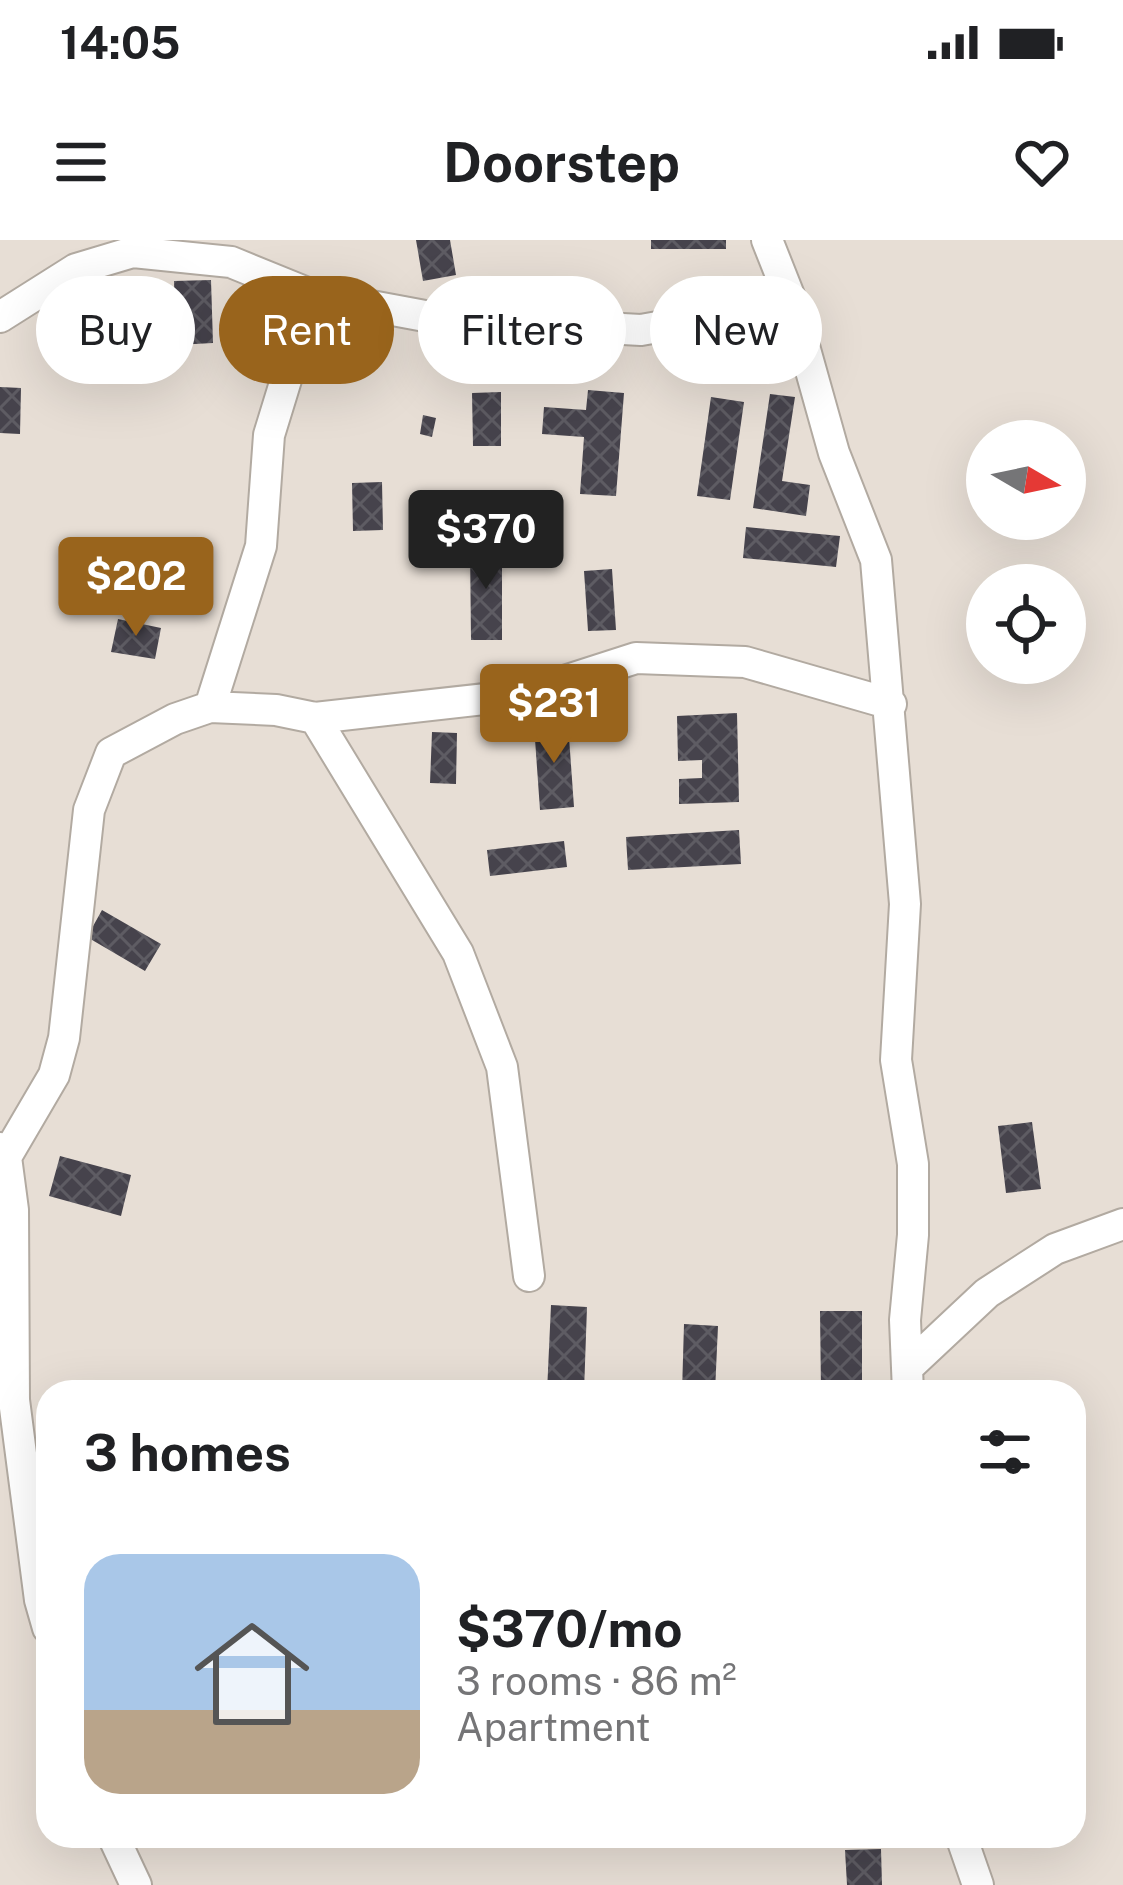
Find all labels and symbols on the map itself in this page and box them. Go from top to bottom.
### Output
north arrow [966,420,1086,540]
pin: $370 [415,490,557,592]
pin: $202 [65,537,207,639]
pin: $231 [483,664,625,766]

